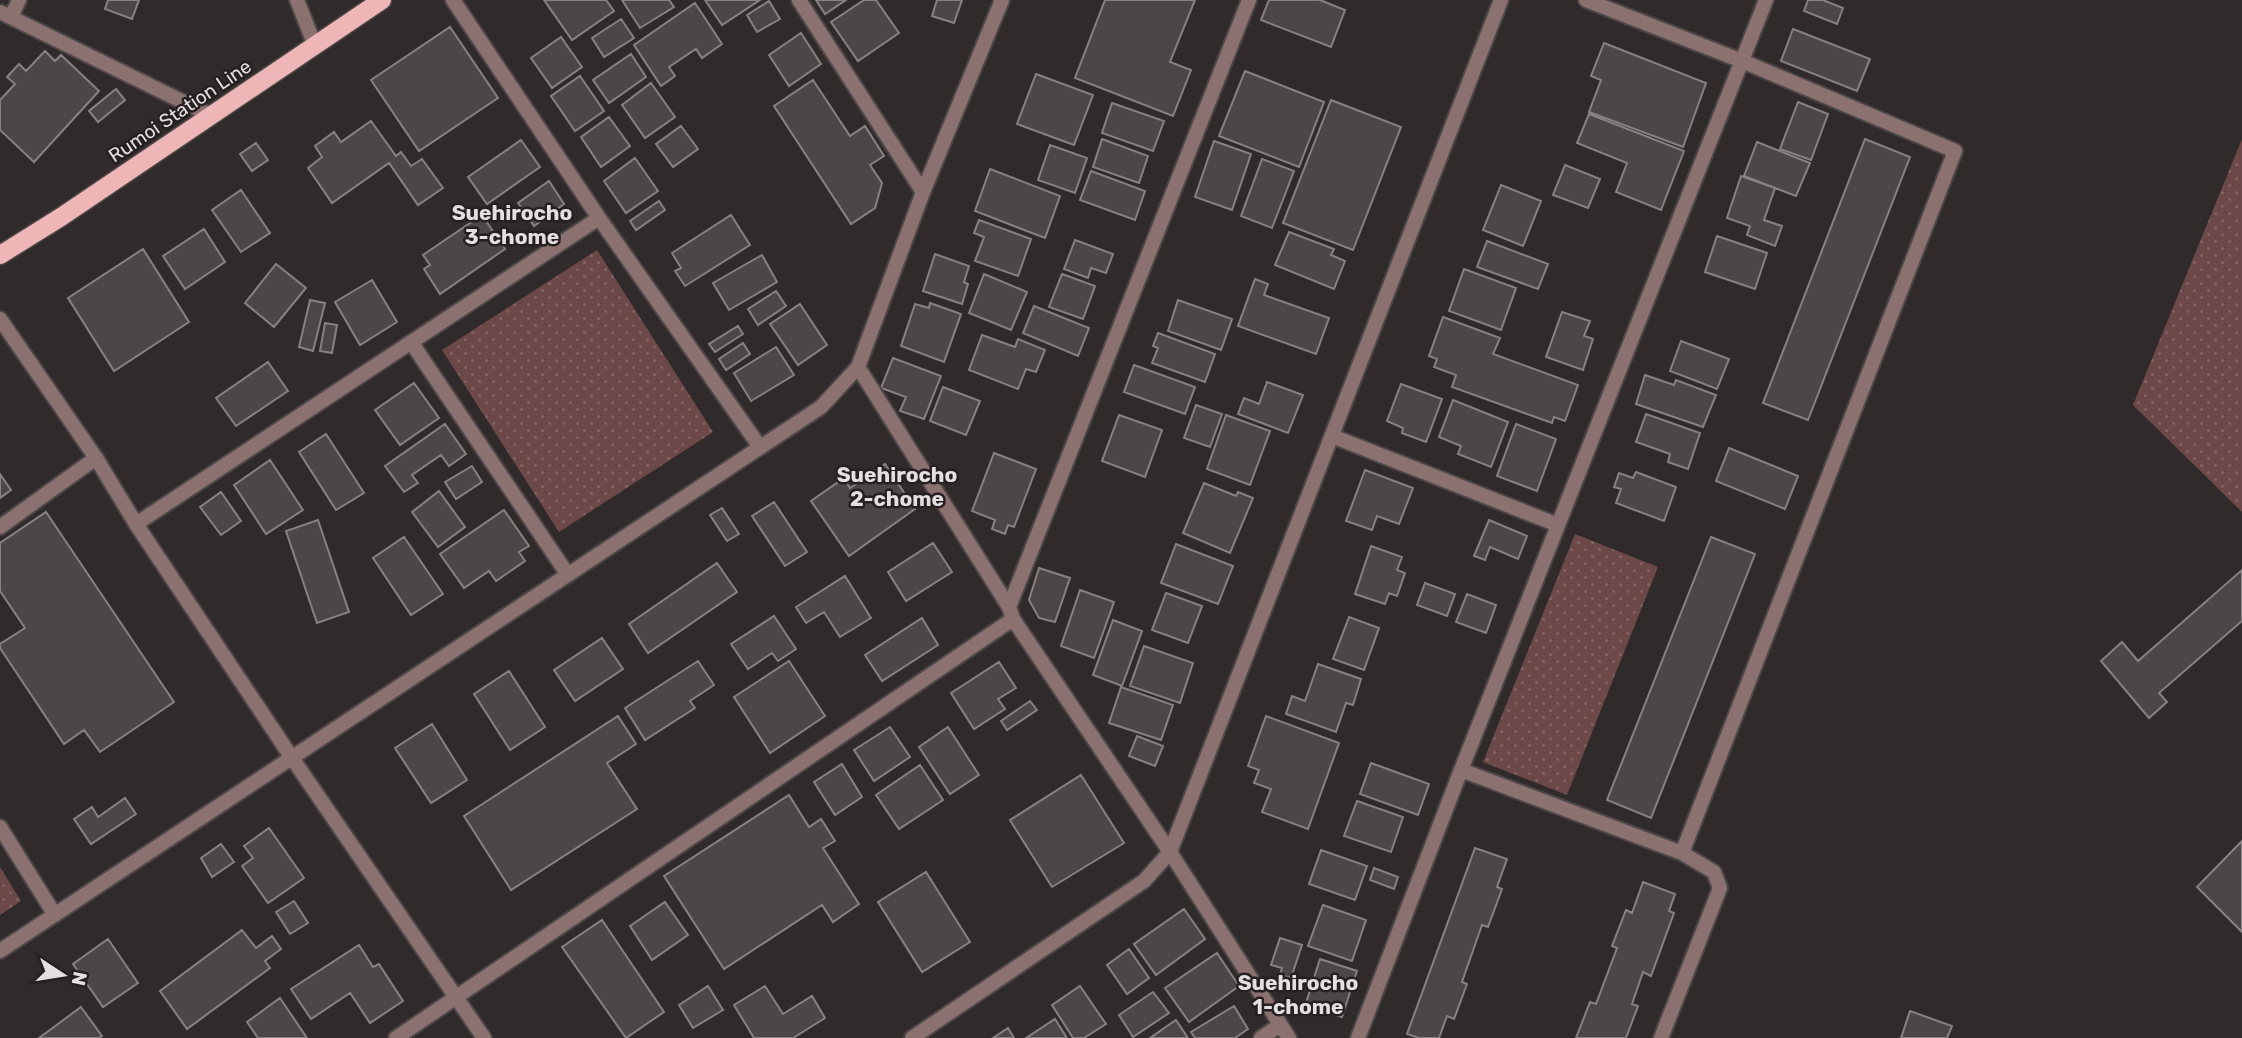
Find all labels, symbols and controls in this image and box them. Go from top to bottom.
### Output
street label: Rumoi Station Line [104,55,256,167]
district label: Suehirocho 3-chome [452,200,572,249]
district label: Suehirocho 2-chome [837,462,957,511]
north arrow [28,940,98,1010]
text: N [66,969,92,988]
district label: Suehirocho 1-chome [1238,970,1358,1019]

